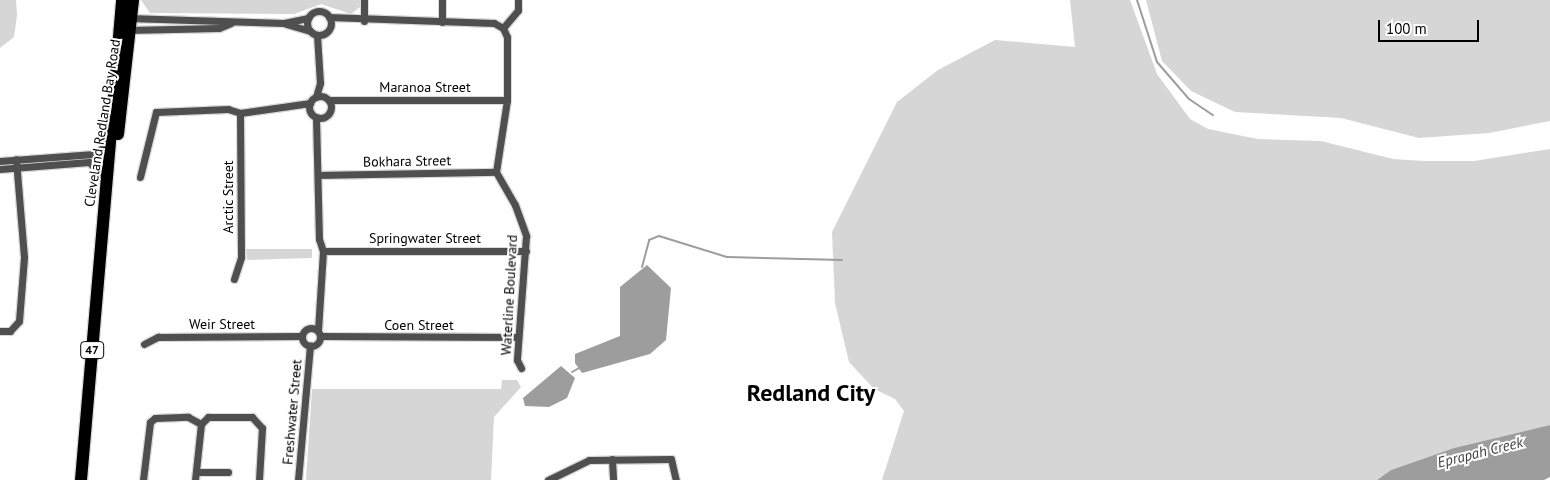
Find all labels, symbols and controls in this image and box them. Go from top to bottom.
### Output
scale bar [1380,10,1481,42]
text: 100 m [1386,19,1427,38]
street label: Cleveland Redland Bay Road [80,38,124,208]
street label: Maranoa Street [379,79,471,95]
street label: Bokhara Street [363,152,451,170]
street label: Arctic Street [220,160,236,234]
street label: Springwater Street [369,230,481,246]
street label: Waterline Boulevard [497,234,521,356]
street label: Weir Street [189,316,255,332]
street label: Coen Street [384,317,454,333]
road number: 47 [80,340,104,360]
street label: Freshwater Street [279,359,305,465]
district label: Redland City [747,379,875,407]
water label: Eprapah Creek [1435,433,1525,471]

